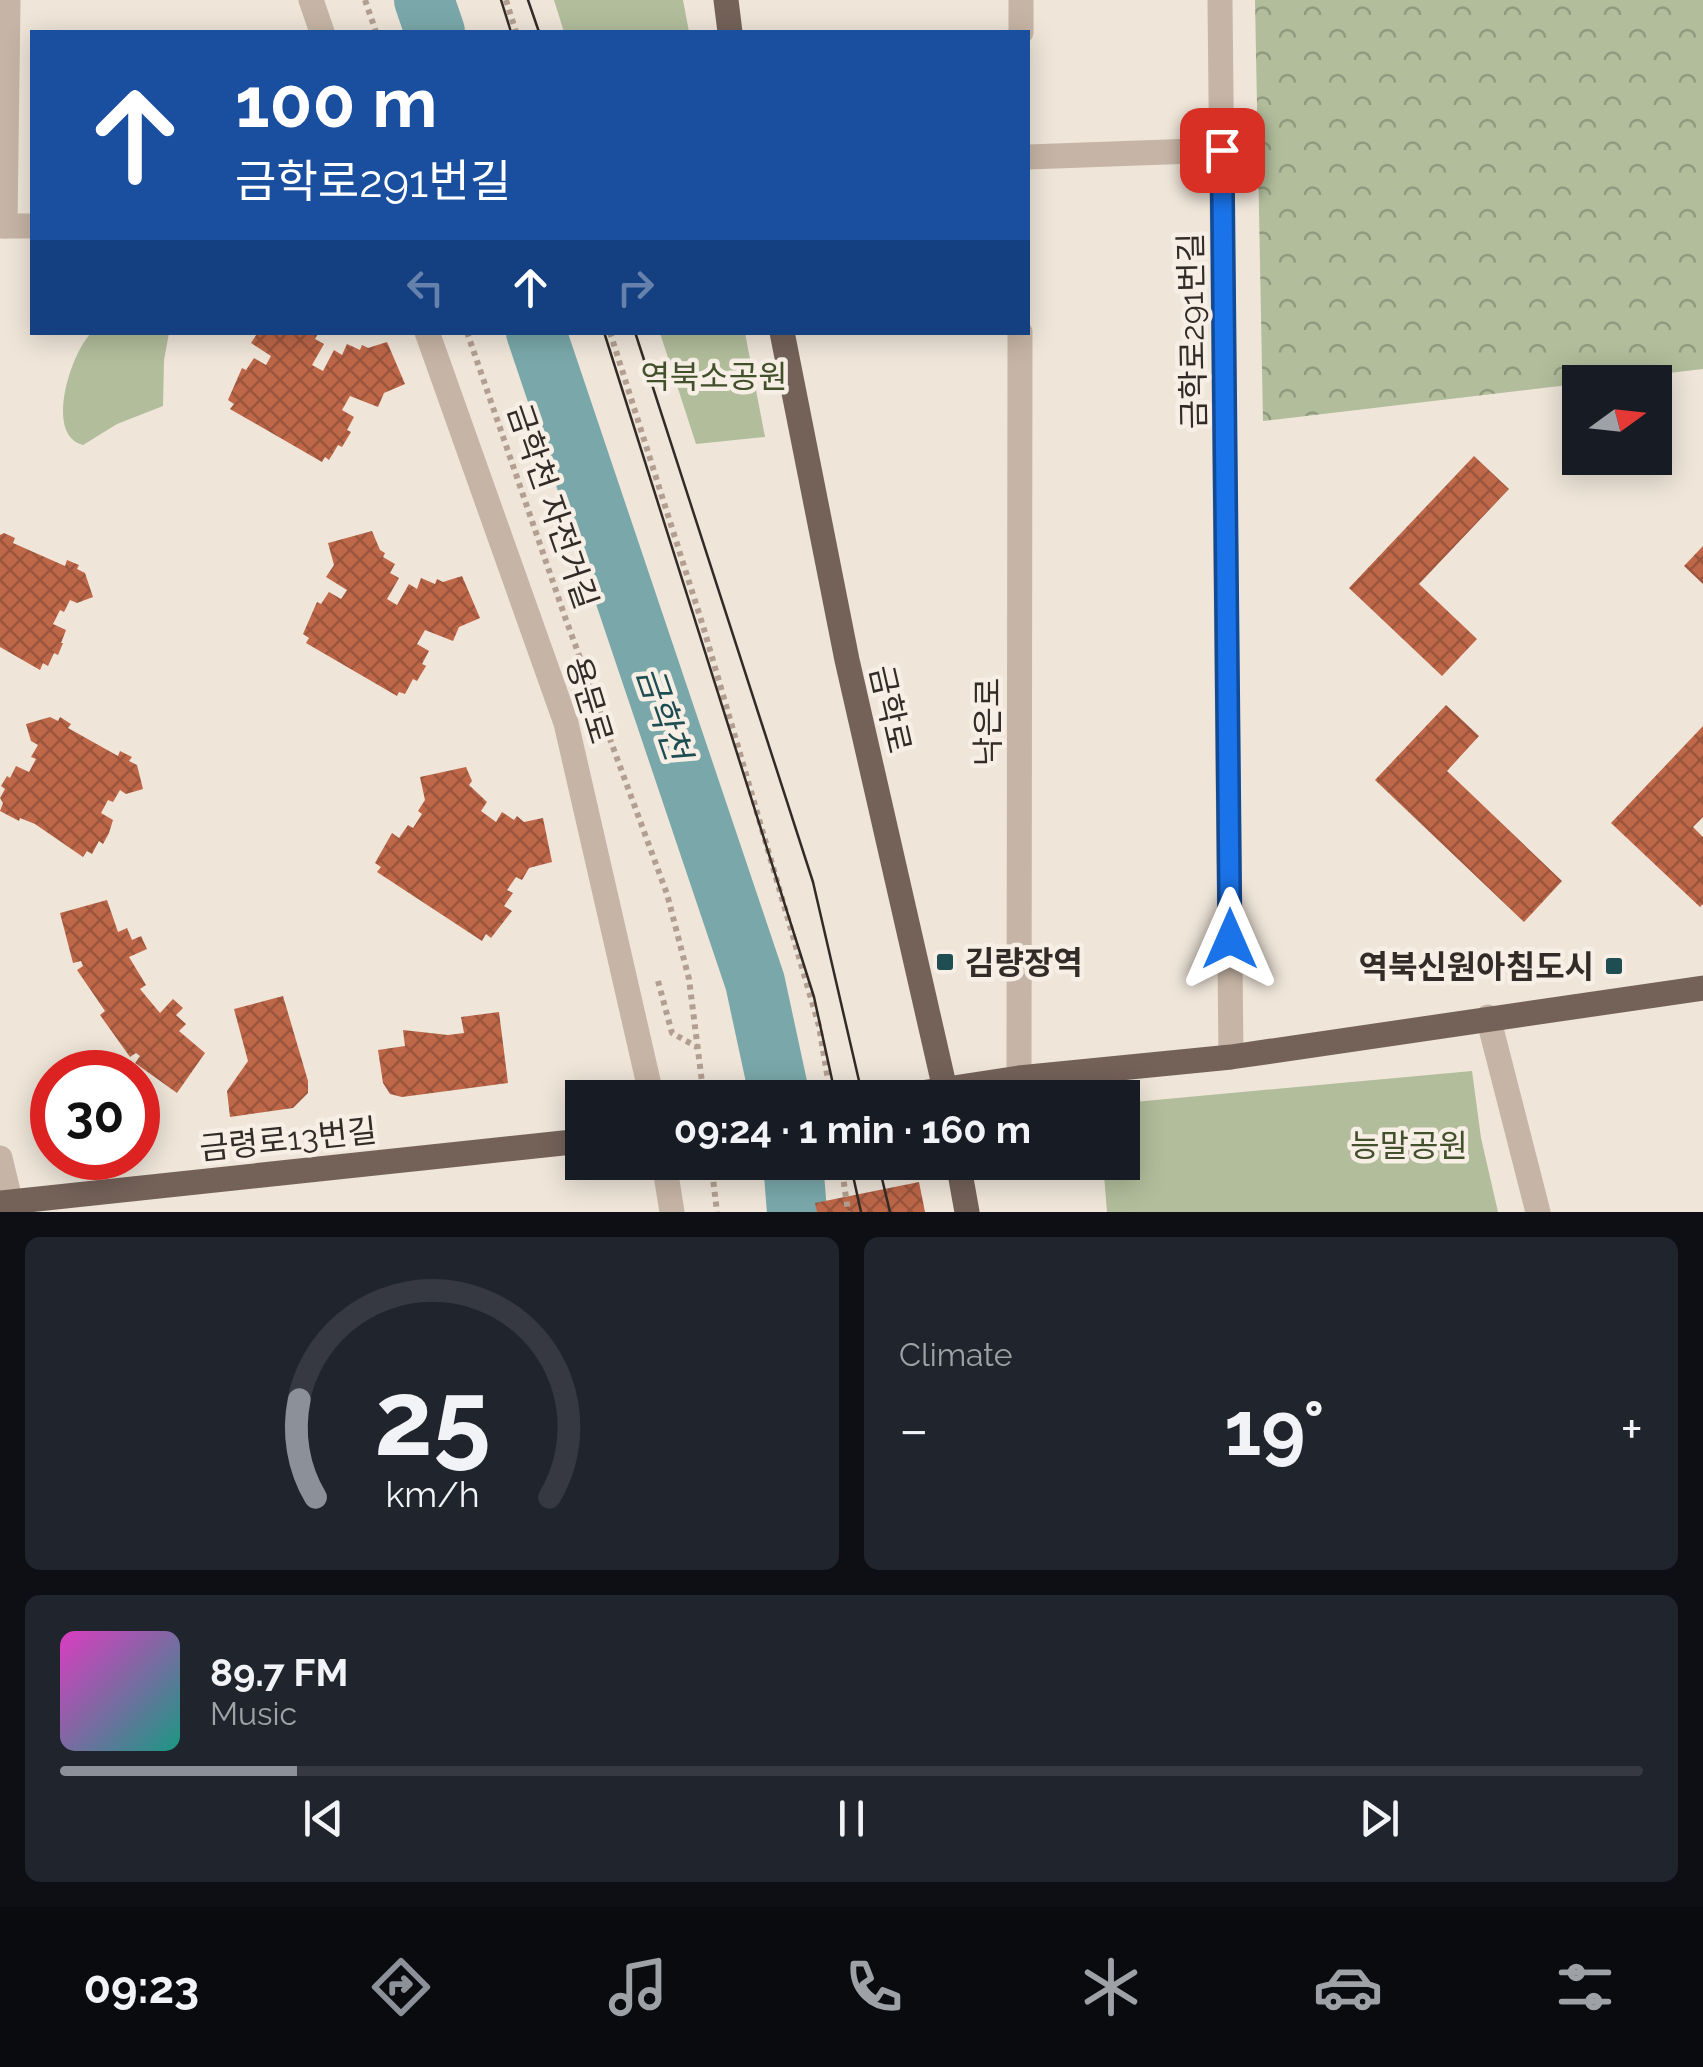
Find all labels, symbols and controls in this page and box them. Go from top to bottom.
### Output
text: 100 m [235,61,438,143]
icon: ahead [70,70,200,200]
pin [1180,108,1265,193]
icon: arrive [1195,123,1250,178]
text: 금학로291번길 [235,155,511,208]
street label: 금학로291번길 [1172,233,1212,429]
icon: left [398,260,453,315]
icon: ahead [503,260,558,315]
icon: right [608,260,663,315]
park label: 역북소공원 [640,358,788,395]
north arrow [1562,365,1672,475]
map controls [1562,365,1672,475]
street label: 금학천 자전거길 [501,399,605,613]
street label: 용문로 [559,652,621,748]
water label: 금학천 [629,661,700,769]
street label: 금학로 [863,662,919,756]
street label: 낙은로 [969,678,1006,766]
position arrow [1178,887,1282,991]
place label: 김량장역 [965,944,1083,981]
place label: 역북신원아침도시 [1358,948,1594,985]
marker: 김량장역 [934,951,956,973]
marker: 역북신원아침도시 [1603,955,1625,977]
speed limit sign: 30 [30,1050,160,1180]
text: 09:24 · 1 min · 160 m [674,1107,1031,1152]
street label: 금령로13번길 [198,1111,378,1167]
park label: 능말공원 [1350,1127,1468,1164]
text: Climate [899,1336,1013,1373]
text: 25 [374,1357,490,1479]
text: 19° [1224,1384,1325,1473]
text: − [899,1397,929,1462]
text: + [1620,1397,1643,1462]
text: km/h [385,1473,479,1515]
text: 89.7 FM [210,1650,348,1695]
text: Music [210,1695,297,1732]
icon: previous [296,1791,351,1846]
icon: pause [824,1791,879,1846]
icon: next [1352,1791,1407,1846]
icon: directions [366,1952,436,2022]
icon: music [603,1952,673,2022]
icon: phone [839,1952,909,2022]
icon: climate [1076,1952,1146,2022]
icon: car [1313,1952,1383,2022]
icon: filters [1550,1952,1620,2022]
text: 09:23 [83,1961,199,2014]

